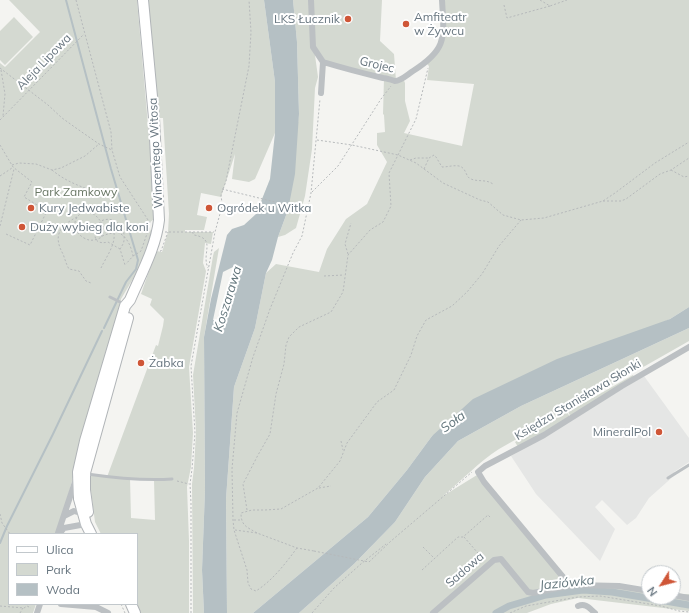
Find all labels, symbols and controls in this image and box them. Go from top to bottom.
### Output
place label: Amfiteatr w Żywcu [414,10,467,38]
place label: LKS Łucznik [274,12,340,26]
marker: LKS Łucznik [343,14,353,24]
marker: Amfiteatr w Żywcu [401,19,411,29]
street label: Aleja Lipowa [14,31,74,93]
street label: Grojec [358,54,396,76]
street label: Wincentego Witosa [146,97,166,209]
park label: Park Zamkowy [35,185,117,199]
place label: Kury Jedwabiste [39,201,129,215]
place label: Ogródek u Witka [217,201,311,215]
marker: Kury Jedwabiste [26,203,36,213]
marker: Ogródek u Witka [204,203,214,213]
place label: Duży wybieg dla koni [30,220,149,234]
marker: Duży wybieg dla koni [17,222,27,232]
water label: Koszarawa [211,264,245,334]
place label: Żabka [149,356,184,370]
street label: Księdza Stanisława Słonki [512,356,644,444]
marker: Żabka [136,358,146,368]
water label: Soła [438,408,468,436]
place label: MineralPol [593,425,651,439]
marker: MineralPol [654,427,664,437]
legend [8,533,138,605]
text: Ulica [46,542,74,557]
street label: Sadowa [443,549,487,591]
text: Park [46,562,71,577]
north arrow [641,565,681,605]
water label: Jaziówka [539,572,595,594]
text: Woda [46,582,80,597]
text: N [644,584,660,599]

